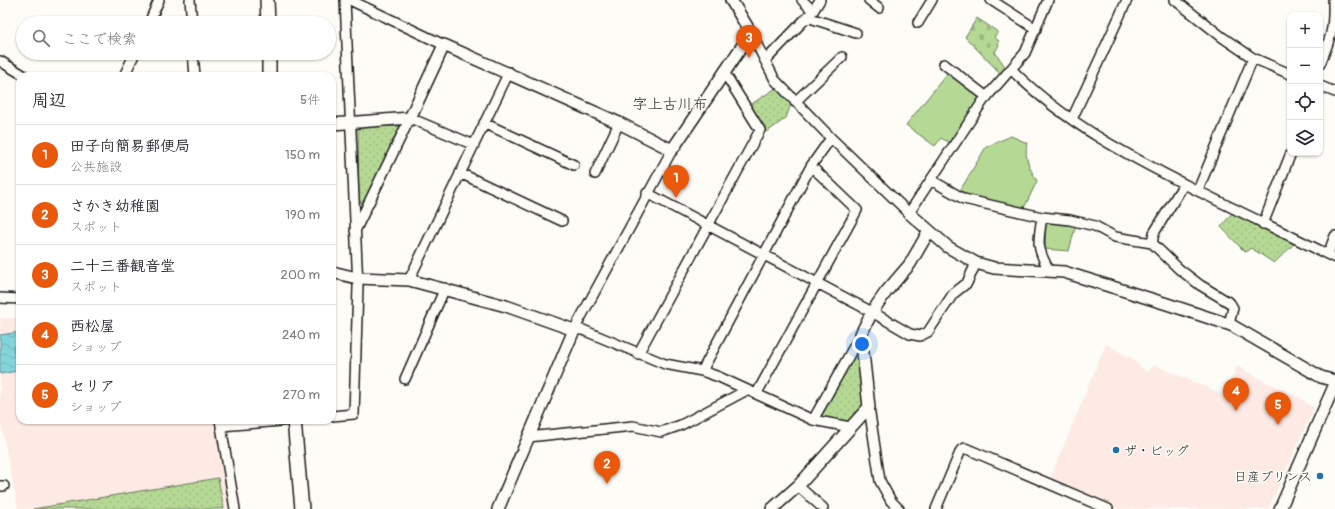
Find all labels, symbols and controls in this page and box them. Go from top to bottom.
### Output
map controls [1287,12,1323,156]
button: + [1287,12,1323,48]
search box [16,16,336,60]
pin: 3 [736,25,762,58]
icon: search [30,27,52,49]
text: ここで検索 [62,30,137,49]
button: − [1287,48,1323,84]
button: locate [1287,84,1323,120]
text: 周辺 [32,90,66,111]
text: 5件 [300,92,320,108]
district label: 字上古川布 [632,95,708,114]
button: layers [1287,120,1323,156]
text: 田子向簡易郵便局 [70,137,190,156]
text: 1 [42,147,48,163]
text: 150 m [285,147,320,163]
text: 公共施設 [70,159,122,175]
pin: 1 [663,165,689,198]
text: さかき幼稚園 [70,197,160,216]
text: 2 [41,207,49,223]
text: 190 m [285,207,320,223]
text: スポット [70,219,122,235]
text: 二十三番観音堂 [70,257,175,276]
text: 3 [41,267,49,283]
text: 200 m [281,267,320,283]
text: スポット [70,279,122,295]
text: 西松屋 [70,317,115,336]
text: 4 [41,327,49,343]
text: 240 m [282,327,320,343]
your location [852,334,872,354]
text: ショップ [70,339,121,355]
text: セリア [70,377,115,396]
pin: 4 [1223,378,1249,411]
text: 5 [41,387,49,403]
text: 270 m [283,387,320,403]
pin: 5 [1265,392,1291,425]
text: ショップ [70,399,121,415]
place label: ザ・ビッグ [1124,443,1189,459]
marker: ザ・ビッグ [1111,445,1121,455]
pin: 2 [594,451,620,484]
place label: 日産プリンス [1234,469,1312,485]
marker: 日産プリンス [1315,471,1325,481]

